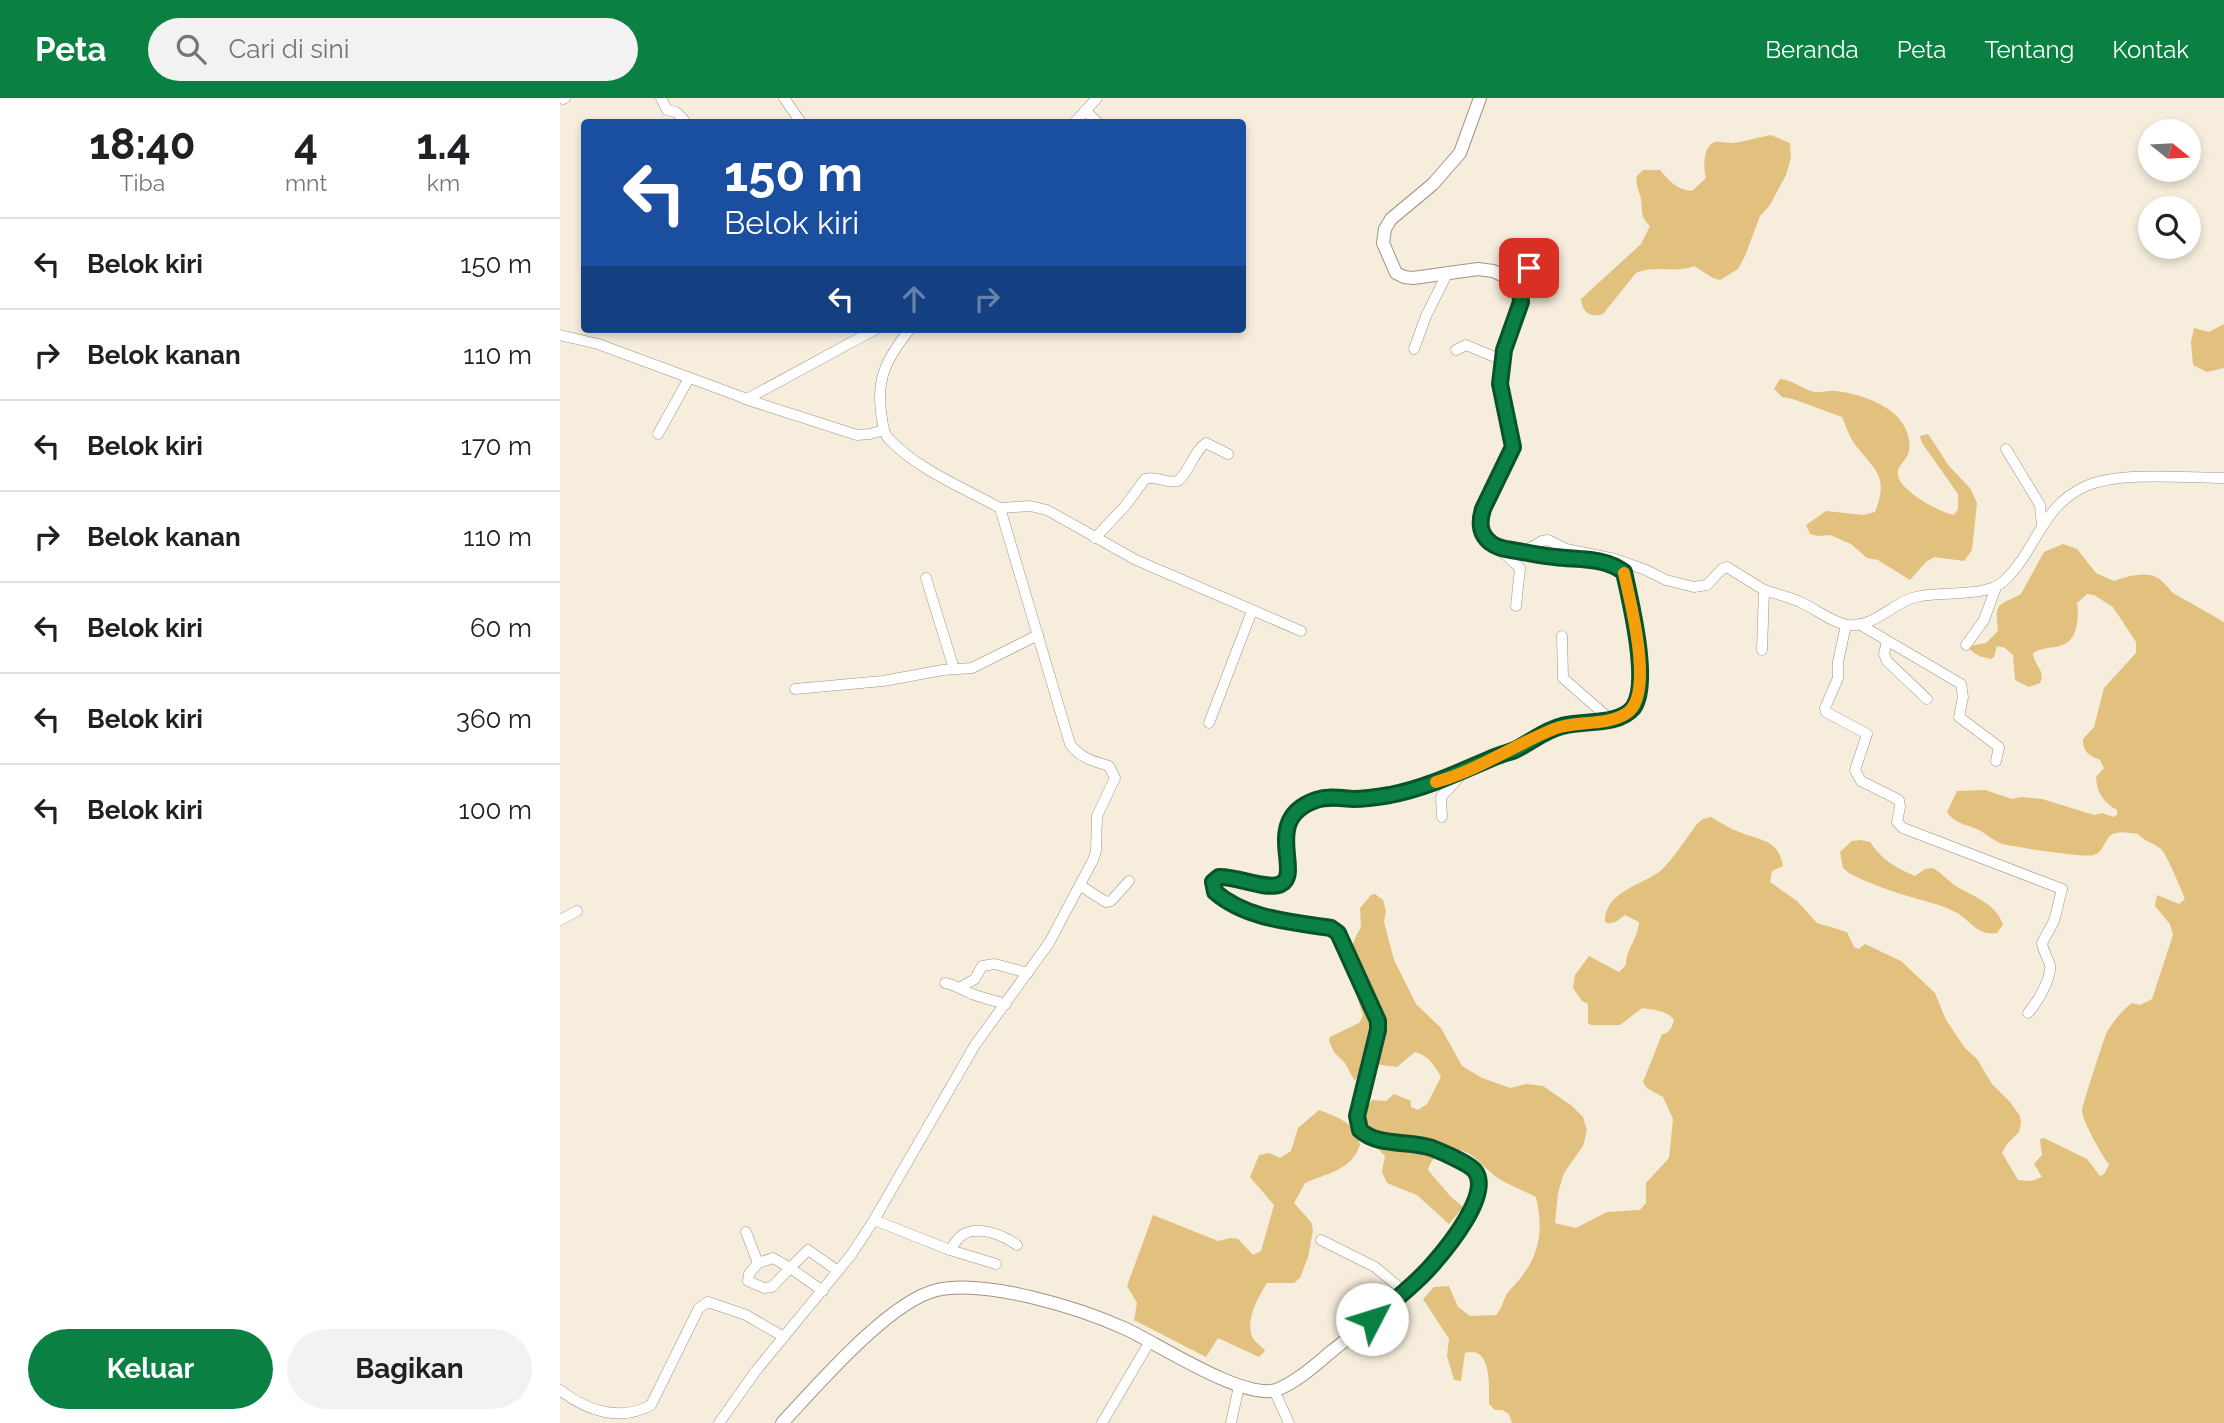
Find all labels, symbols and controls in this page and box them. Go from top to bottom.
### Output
search box [148,18,638,81]
text: Peta [35,30,106,69]
icon: search [172,30,210,68]
text: Cari di sini [228,34,349,64]
text: Beranda [1765,35,1859,64]
text: Peta [1897,35,1946,64]
text: Tentang [1984,35,2074,64]
text: Kontak [2112,35,2189,64]
north arrow [2138,119,2202,182]
map controls [2138,119,2201,259]
text: 18:40 [89,120,196,169]
text: 4 [294,120,318,169]
text: 1.4 [416,120,471,169]
text: 150 m [724,145,863,202]
icon: left [609,147,700,238]
text: Tiba [120,169,165,196]
text: mnt [285,169,327,196]
text: km [427,169,460,196]
button: search [2138,196,2201,259]
text: Belok kiri [724,204,859,241]
pin [1499,238,1559,298]
icon: left [28,245,66,283]
text: Belok kiri [87,249,203,279]
text: 150 m [460,249,532,279]
icon: arrive [1510,249,1548,287]
icon: left [822,280,860,318]
icon: ahead [895,280,933,318]
icon: right [968,280,1006,318]
icon: right [28,336,66,374]
text: Belok kanan [87,340,241,370]
text: 110 m [463,340,532,370]
icon: left [28,427,66,465]
text: Belok kiri [87,431,203,461]
text: 170 m [461,431,532,461]
icon: right [28,518,66,556]
text: Belok kanan [87,522,241,552]
text: 110 m [463,522,532,552]
icon: left [28,609,66,647]
text: Belok kiri [87,613,203,643]
text: 60 m [470,613,532,643]
icon: left [28,700,66,738]
text: Belok kiri [87,704,203,734]
text: 360 m [456,704,532,734]
icon: left [28,791,66,829]
text: Belok kiri [87,795,203,825]
text: 100 m [459,795,532,825]
position arrow [1335,1282,1409,1356]
button: Keluar [28,1329,273,1409]
button: Bagikan [287,1329,532,1409]

